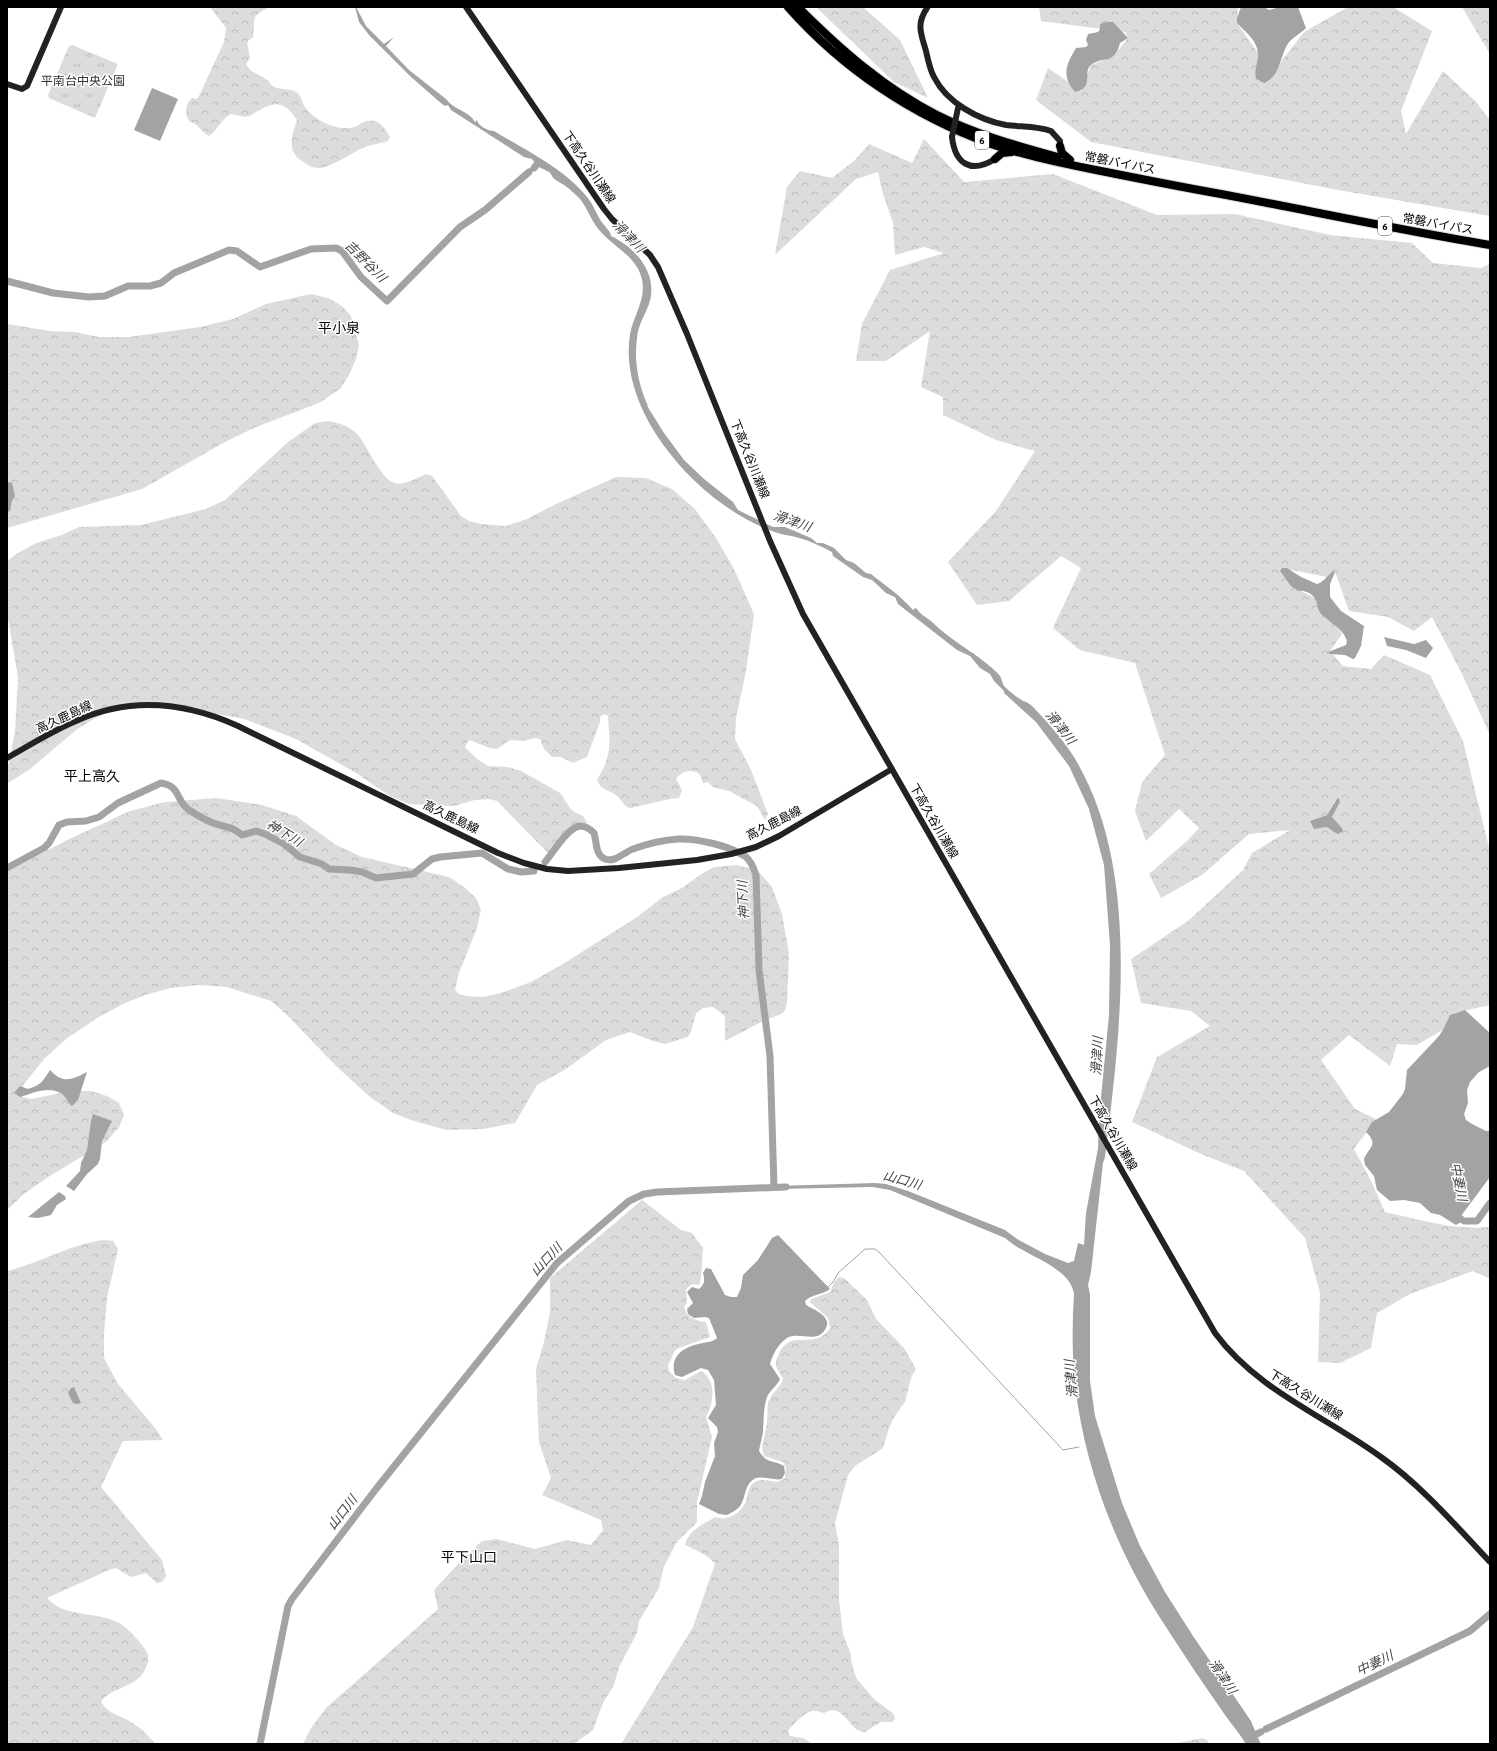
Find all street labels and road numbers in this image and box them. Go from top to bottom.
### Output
street label: 下高久谷川瀬線 [561,128,618,205]
road number: 6 [975,131,989,149]
street label: 常磐バイパス [1084,149,1157,176]
street label: 常磐バイパス [1402,211,1475,236]
road number: 6 [1378,217,1392,235]
street label: 下高久谷川瀬線 [729,417,772,500]
street label: 高久鹿島線 [34,698,94,735]
street label: 下高久谷川瀬線 [908,781,961,860]
street label: 高久鹿島線 [421,798,481,836]
street label: 高久鹿島線 [744,803,803,842]
street label: 下高久谷川瀬線 [1087,1093,1140,1172]
street label: 下高久谷川瀬線 [1267,1367,1345,1422]

